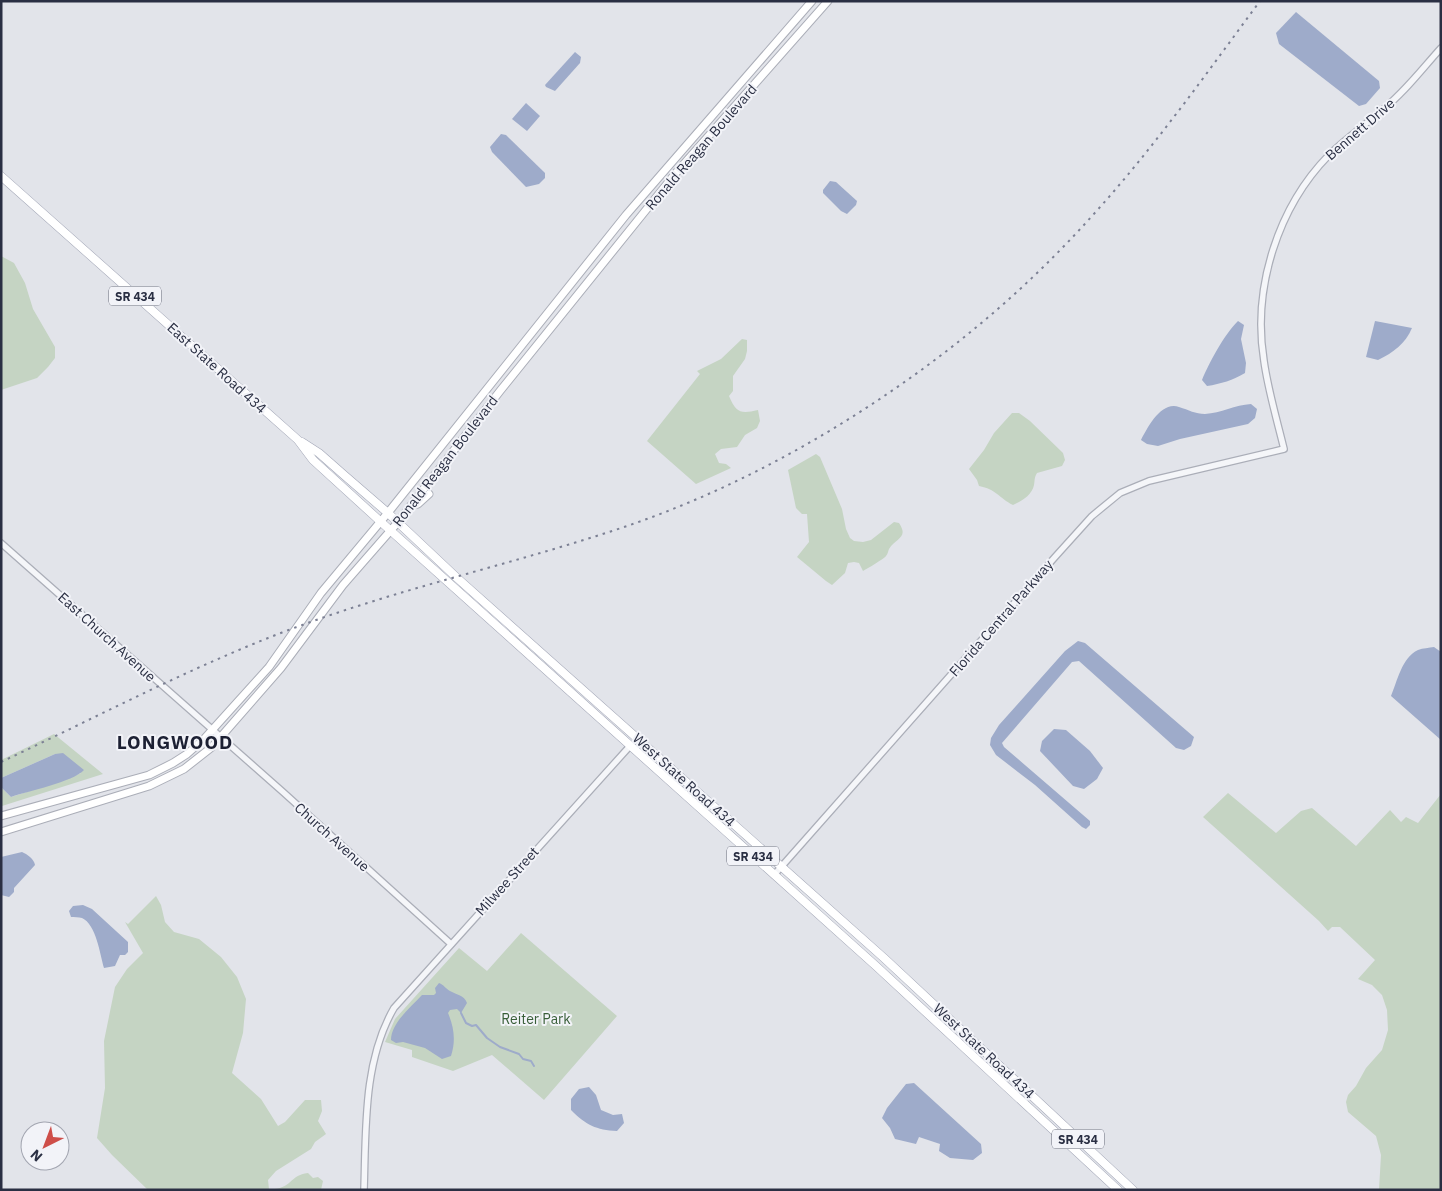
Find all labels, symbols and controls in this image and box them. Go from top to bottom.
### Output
street label: Ronald Reagan Boulevard [641,80,761,214]
street label: Bennett Drive [1322,94,1399,164]
road number: SR 434 [109,286,161,306]
street label: East State Road 434 [164,319,270,417]
street label: Ronald Reagan Boulevard [388,392,502,530]
street label: Florida Central Parkway [945,556,1057,680]
street label: East Church Avenue [54,588,160,686]
street label: West State Road 434 [629,729,739,831]
district label: LONGWOOD [117,730,233,754]
street label: Church Avenue [291,799,373,876]
street label: Milwee Street [471,843,543,919]
road number: SR 434 [727,846,779,866]
street label: West State Road 434 [930,999,1038,1103]
park label: Reiter Park [501,1010,571,1028]
north arrow [20,1121,70,1171]
road number: SR 434 [1052,1130,1104,1148]
text: N [27,1146,46,1166]

